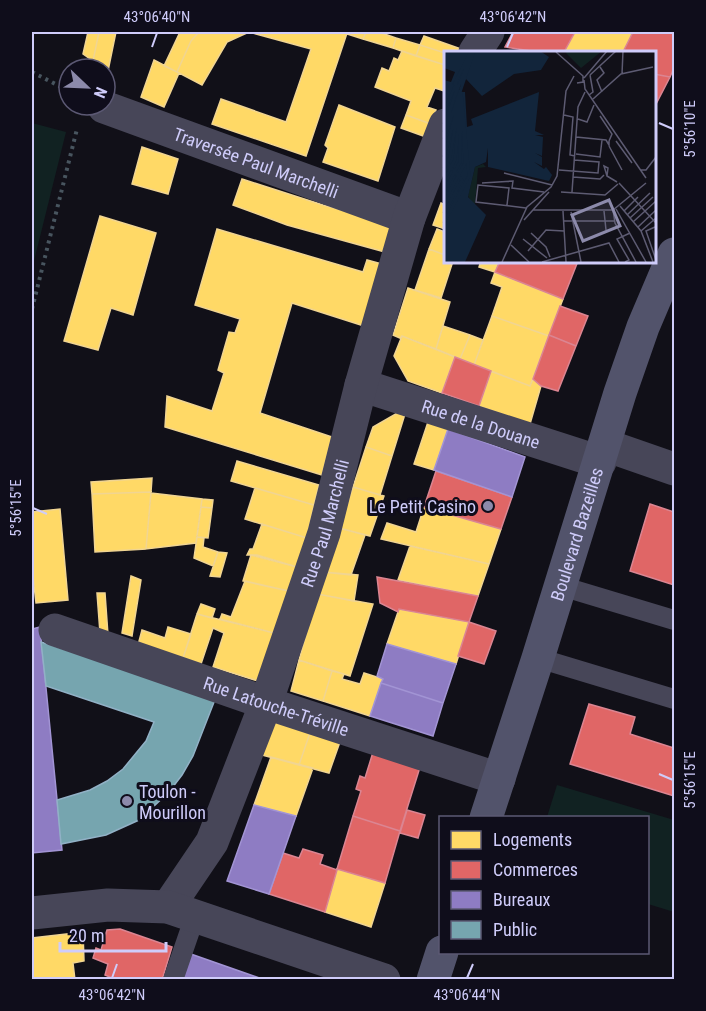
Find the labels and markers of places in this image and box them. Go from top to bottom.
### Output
place label: Le Petit Casino [369,496,476,517]
marker: Le Petit Casino [481,499,495,513]
place label: Toulon - Mourillon [139,781,206,823]
marker: Toulon - Mourillon [120,794,134,808]

